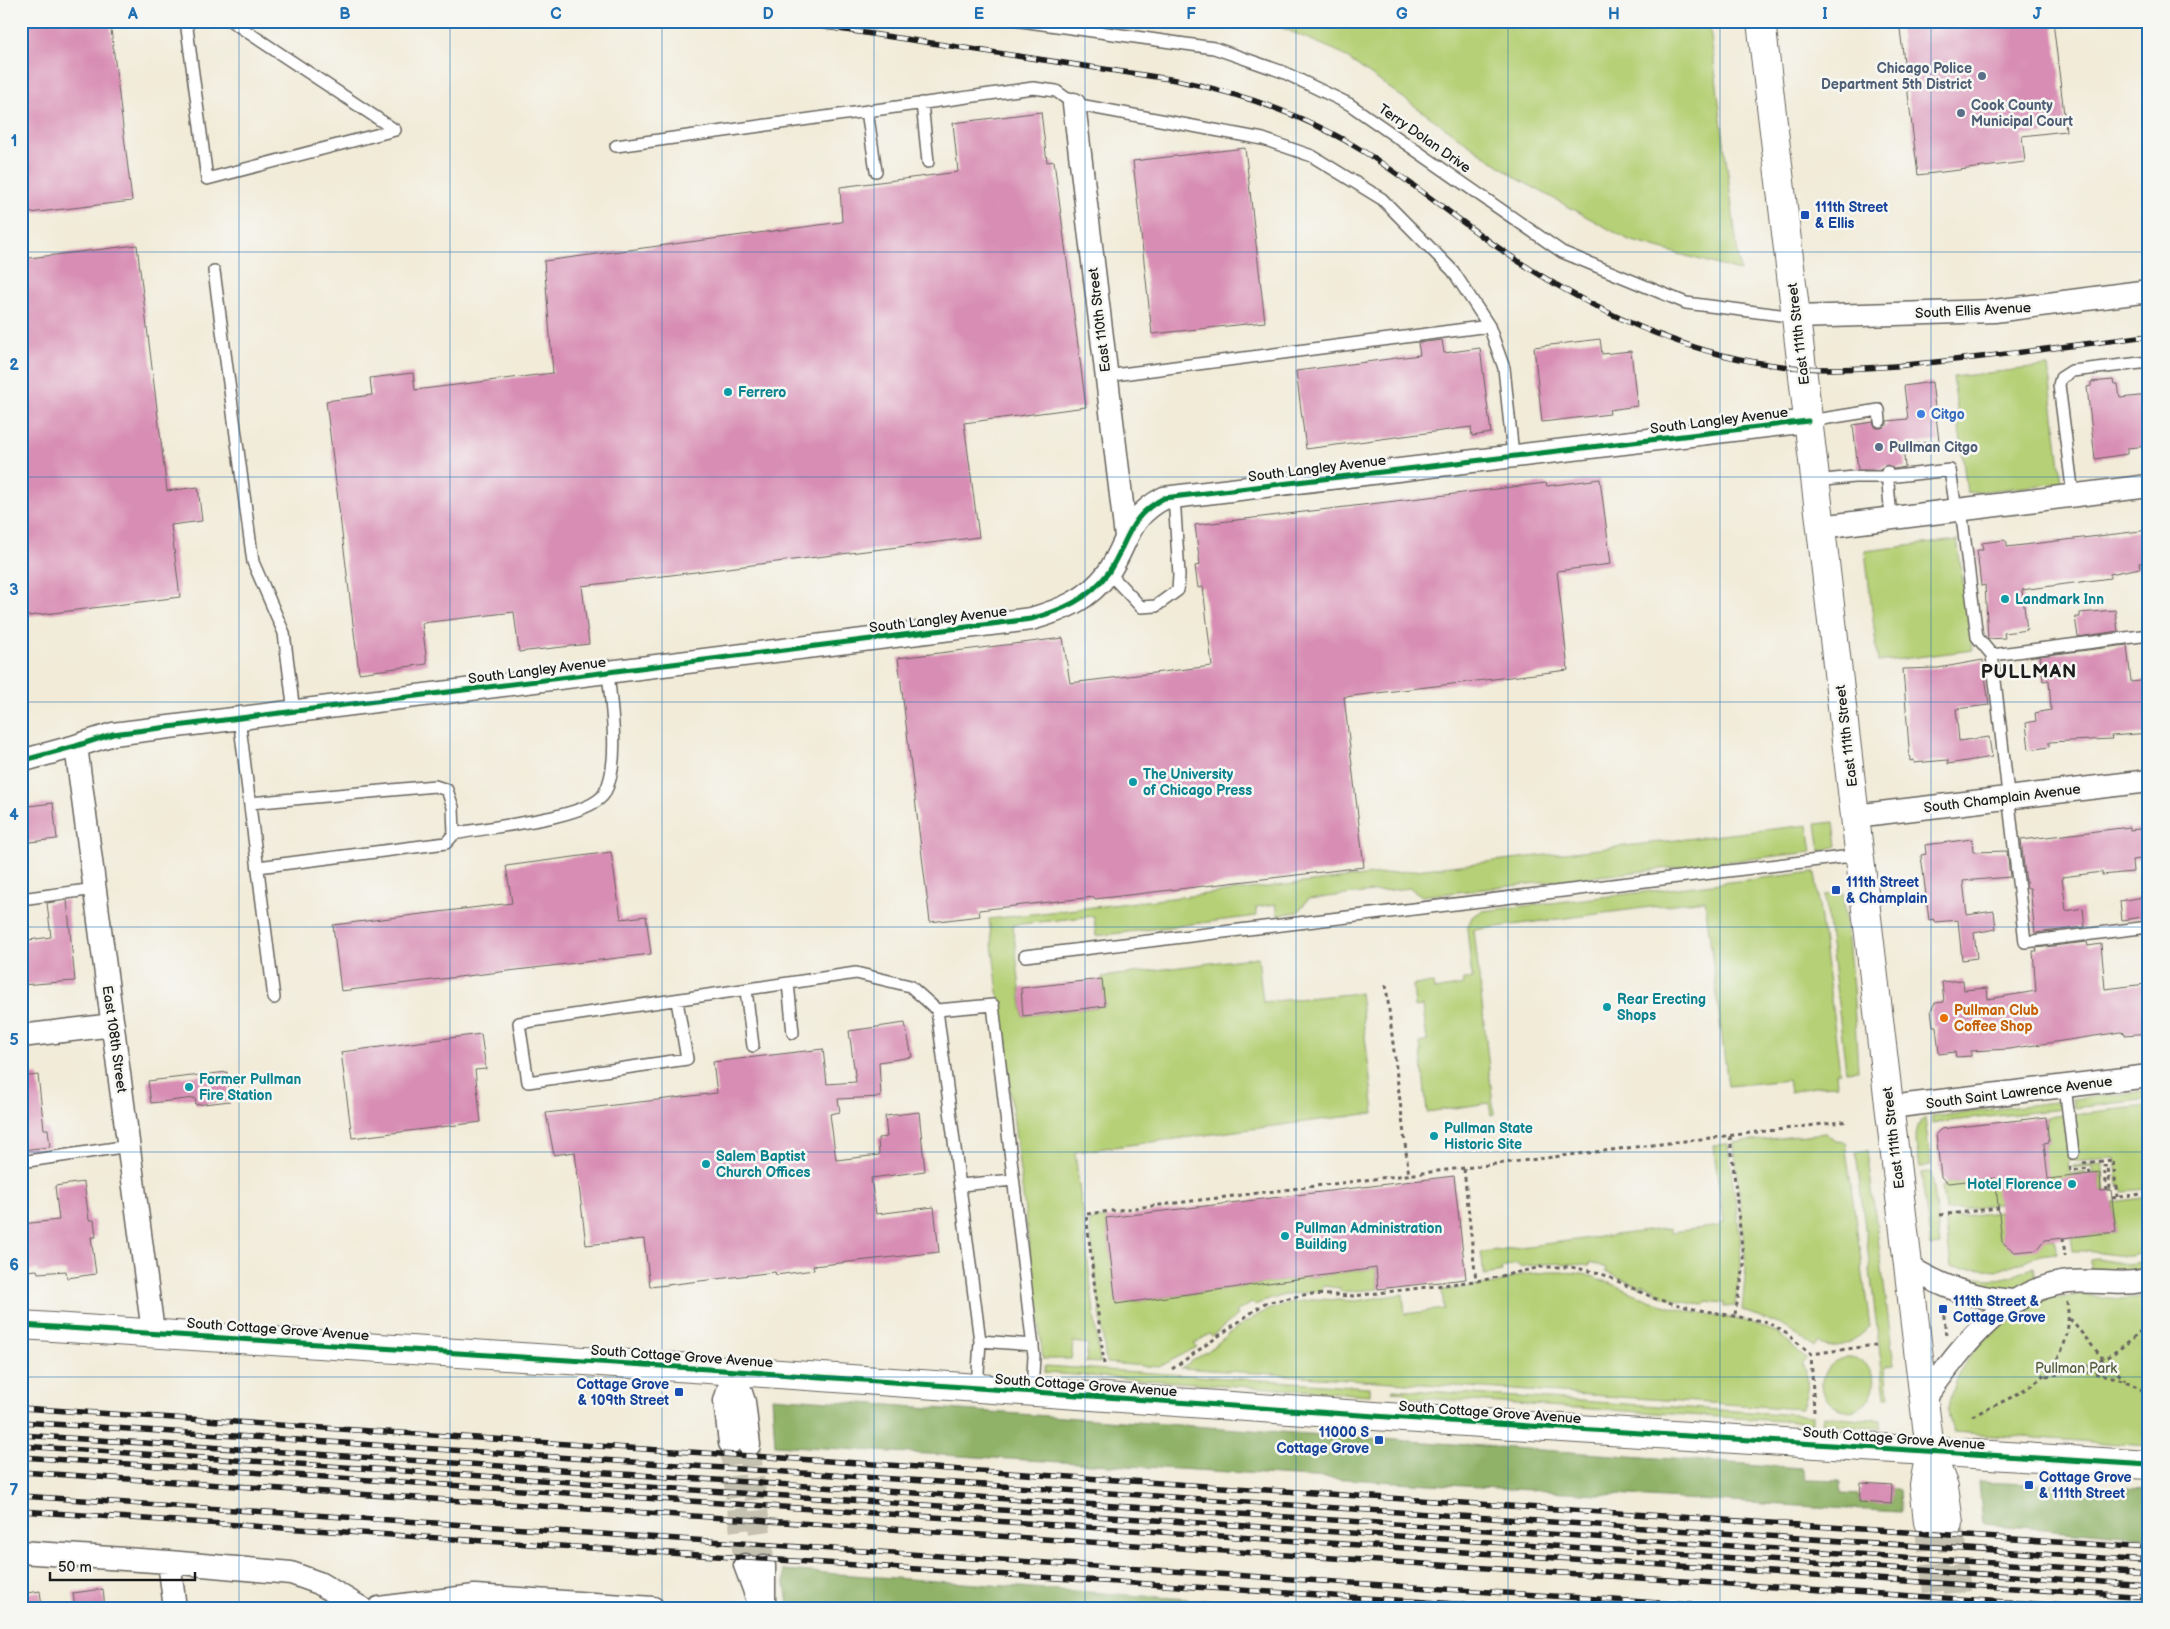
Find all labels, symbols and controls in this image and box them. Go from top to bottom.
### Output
text: A [127,5,138,24]
text: B [339,5,351,24]
text: C [550,5,562,24]
text: D [762,5,774,24]
text: E [974,5,984,24]
text: F [1186,5,1196,24]
text: G [1396,5,1408,24]
text: H [1608,5,1620,24]
text: I [1822,5,1828,24]
text: J [2033,5,2042,24]
place label: Chicago Police Department 5th District [1821,60,1972,93]
marker: Chicago Police Department 5th District [1976,70,1988,82]
place label: Cook County Municipal Court [1971,97,2073,130]
street label: Terry Dolan Drive [1375,100,1474,177]
marker: Cook County Municipal Court [1955,107,1967,119]
text: 1 [11,132,17,151]
place label: 111th Street & Ellis [1815,199,1888,232]
marker: 111th Street & Ellis [1799,209,1811,221]
street label: East 110th Street [1085,266,1114,373]
street label: East 111th Street [1784,281,1813,386]
street label: South Ellis Avenue [1914,299,2032,322]
text: 2 [9,356,19,375]
place label: Ferrero [738,384,786,401]
marker: Ferrero [722,386,734,398]
street label: South Langley Avenue [1649,404,1789,437]
place label: Citgo [1931,406,1965,423]
marker: Citgo [1915,408,1927,420]
place label: Pullman Citgo [1889,439,1978,456]
marker: Pullman Citgo [1873,441,1885,453]
street label: South Langley Avenue [1247,452,1387,485]
text: 3 [9,581,19,600]
place label: Landmark Inn [2015,591,2104,608]
marker: Landmark Inn [1999,593,2011,605]
street label: South Langley Avenue [868,603,1008,636]
street label: South Langley Avenue [467,654,607,687]
district label: PULLMAN [1981,661,2077,684]
street label: East 111th Street [1832,683,1861,788]
place label: The University of Chicago Press [1143,766,1252,799]
marker: The University of Chicago Press [1127,776,1139,788]
street label: South Champlain Avenue [1923,780,2082,817]
text: 4 [9,806,19,825]
place label: 111th Street & Champlain [1846,874,1928,907]
marker: 111th Street & Champlain [1830,884,1842,896]
street label: East 108th Street [99,984,131,1094]
place label: Rear Erecting Shops [1617,991,1706,1024]
marker: Rear Erecting Shops [1601,1001,1613,1013]
place label: Pullman Club Coffee Shop [1954,1002,2039,1035]
marker: Pullman Club Coffee Shop [1938,1012,1950,1024]
text: 5 [9,1031,19,1050]
place label: Former Pullman Fire Station [199,1071,302,1104]
street label: South Saint Lawrence Avenue [1925,1073,2113,1112]
marker: Former Pullman Fire Station [183,1081,195,1093]
street label: East 111th Street [1879,1085,1908,1190]
place label: Pullman State Historic Site [1444,1120,1533,1153]
marker: Pullman State Historic Site [1428,1130,1440,1142]
place label: Salem Baptist Church Offices [716,1148,811,1181]
marker: Salem Baptist Church Offices [700,1158,712,1170]
place label: Hotel Florence [1967,1176,2062,1193]
marker: Hotel Florence [2066,1178,2078,1190]
place label: Pullman Administration Building [1295,1220,1442,1253]
marker: Pullman Administration Building [1279,1230,1291,1242]
text: 6 [9,1256,19,1275]
place label: 111th Street & Cottage Grove [1953,1293,2046,1326]
marker: 111th Street & Cottage Grove [1937,1303,1949,1315]
street label: South Cottage Grove Avenue [186,1315,370,1344]
street label: South Cottage Grove Avenue [590,1342,774,1371]
park label: Pullman Park [2035,1360,2117,1377]
street label: South Cottage Grove Avenue [994,1371,1178,1400]
place label: Cottage Grove & 109th Street [576,1376,669,1409]
marker: Cottage Grove & 109th Street [673,1386,685,1398]
street label: South Cottage Grove Avenue [1398,1398,1582,1427]
place label: 11000 S Cottage Grove [1276,1424,1369,1457]
street label: South Cottage Grove Avenue [1802,1424,1986,1453]
marker: 11000 S Cottage Grove [1373,1434,1385,1446]
place label: Cottage Grove & 111th Street [2039,1469,2132,1502]
marker: Cottage Grove & 111th Street [2023,1479,2035,1491]
text: 7 [10,1481,19,1500]
scale bar [50,1549,195,1581]
text: 50 m [58,1558,92,1577]

